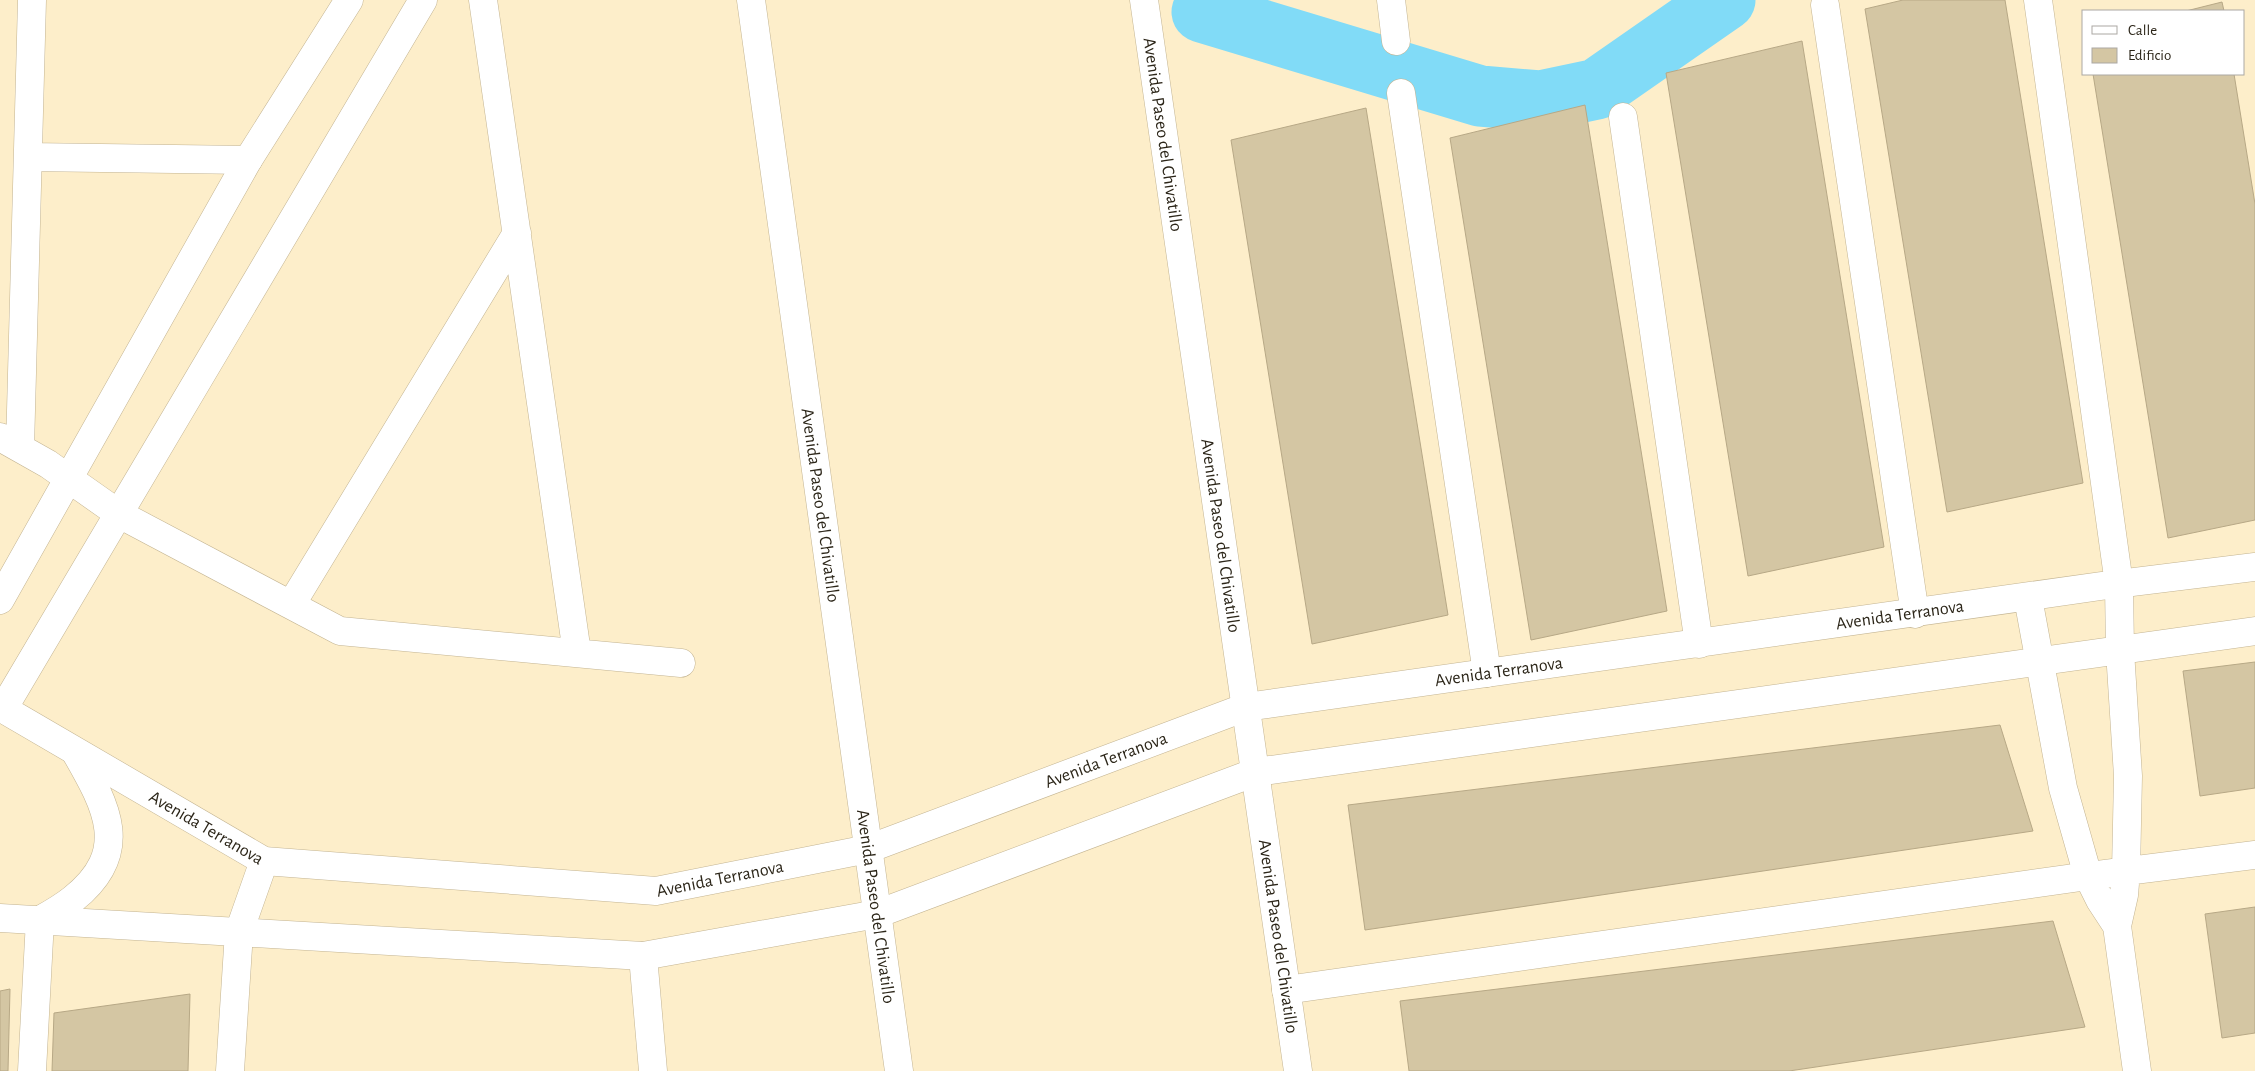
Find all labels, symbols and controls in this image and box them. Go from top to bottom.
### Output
legend [2082,10,2245,75]
text: Calle [2128,23,2157,38]
street label: Avenida Paseo del Chivatillo [1140,37,1185,233]
text: Edificio [2128,48,2171,63]
street label: Avenida Paseo del Chivatillo [798,407,842,604]
street label: Avenida Paseo del Chivatillo [1197,437,1243,634]
street label: Avenida Terranova [1835,598,1965,633]
street label: Avenida Terranova [1434,654,1564,690]
street label: Avenida Terranova [1043,729,1170,792]
street label: Avenida Terranova [146,788,266,869]
street label: Avenida Paseo del Chivatillo [853,808,898,1005]
street label: Avenida Paseo del Chivatillo [1255,838,1301,1035]
street label: Avenida Terranova [655,858,785,901]

